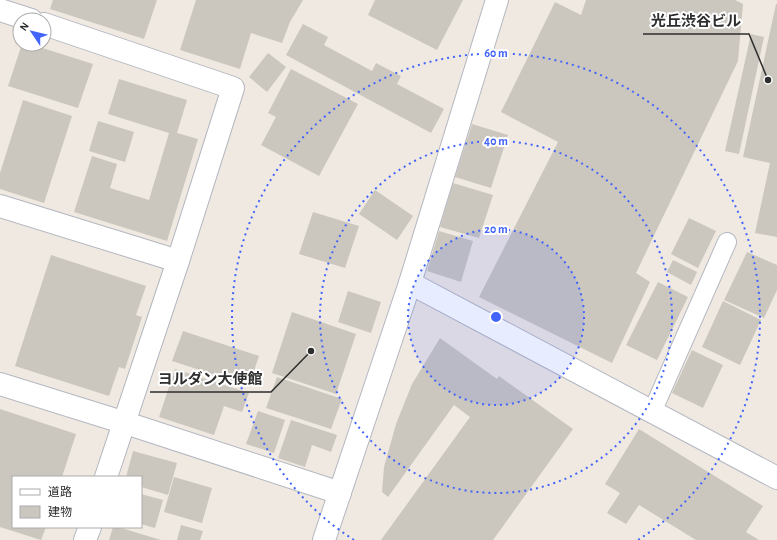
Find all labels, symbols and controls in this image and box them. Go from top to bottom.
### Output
callout: 光丘渋谷ビル [643,7,749,34]
north arrow [12,12,52,52]
text: 光丘渋谷ビル [651,13,741,29]
text: N [18,20,31,33]
text: 60 m [484,47,508,59]
text: 40 m [484,135,508,147]
text: 20 m [484,223,508,235]
centre of rings [489,310,503,324]
callout: ヨルダン大使館 [150,365,271,392]
text: ヨルダン大使館 [157,371,263,387]
legend [12,476,142,528]
text: 道路 [48,485,72,498]
text: 建物 [48,505,72,518]

